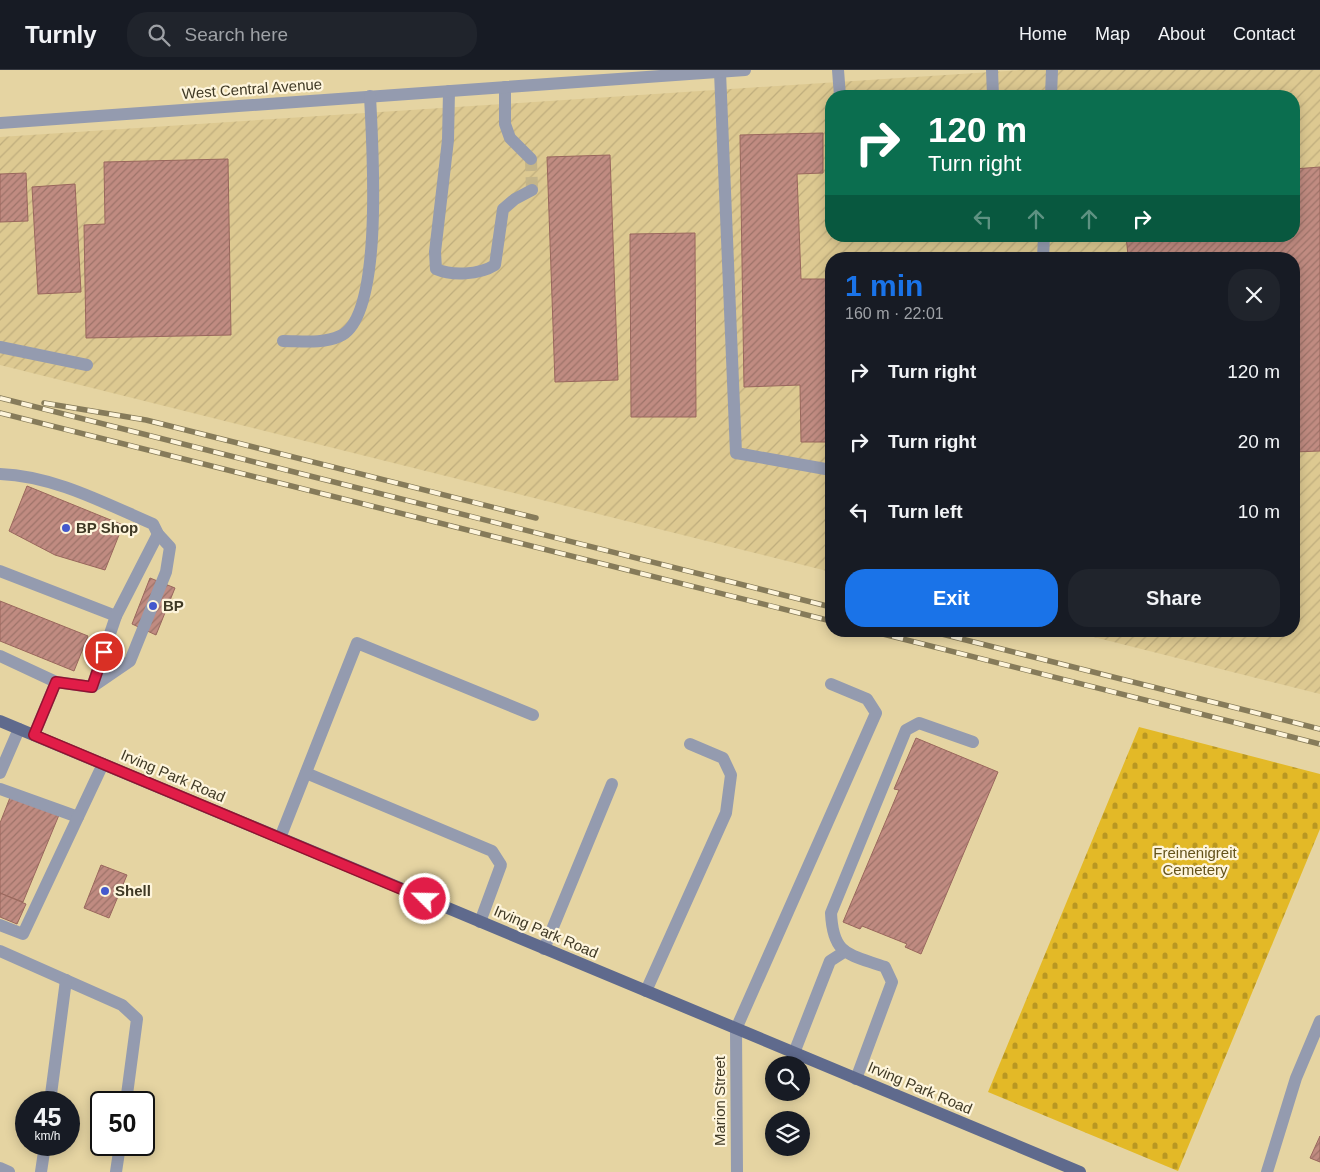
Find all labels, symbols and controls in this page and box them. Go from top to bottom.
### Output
search box [127,12,477,57]
text: Turnly [25,21,97,48]
icon: search [145,21,173,49]
text: Search here [185,24,288,45]
text: Home [1019,24,1067,44]
text: Map [1095,24,1130,44]
text: About [1158,24,1205,44]
text: Contact [1233,24,1295,44]
street label: West Central Avenue [181,75,323,102]
icon: right [845,110,910,175]
text: 120 m [928,110,1027,149]
text: Turn right [928,151,1021,176]
icon: left [969,205,997,233]
icon: ahead [1022,205,1050,233]
icon: ahead [1075,205,1103,233]
icon: right [1128,205,1156,233]
text: 1 min [845,269,923,302]
button: close [1228,269,1280,321]
text: 160 m · 22:01 [845,305,944,322]
icon: right [845,358,873,386]
text: Turn right [888,361,976,382]
text: 120 m [1227,361,1280,382]
icon: right [845,428,873,456]
text: Turn right [888,431,976,452]
text: 20 m [1238,431,1280,452]
icon: left [845,498,873,526]
text: Turn left [888,501,963,522]
text: 10 m [1238,501,1280,522]
place label: BP Shop [76,519,138,536]
marker: BP Shop [60,522,72,534]
button: Exit [845,569,1058,627]
button: Share [1068,569,1280,627]
place label: BP [163,597,184,614]
marker: BP [147,600,159,612]
pin [83,631,125,673]
icon: arrive [90,638,118,666]
street label: Irving Park Road [118,746,228,805]
park label: Freinenigreit Cemetery [1153,844,1238,878]
position arrow [398,872,450,924]
place label: Shell [115,882,151,899]
marker: Shell [99,885,111,897]
street label: Irving Park Road [491,902,601,961]
street label: Marion Street [711,1055,728,1146]
map controls [765,1056,810,1156]
button: search [765,1056,810,1101]
street label: Irving Park Road [865,1058,975,1117]
speed limit sign: 50 [90,1091,155,1156]
text: 45 [34,1103,61,1131]
button: layers [765,1111,810,1156]
text: km/h [34,1129,61,1143]

